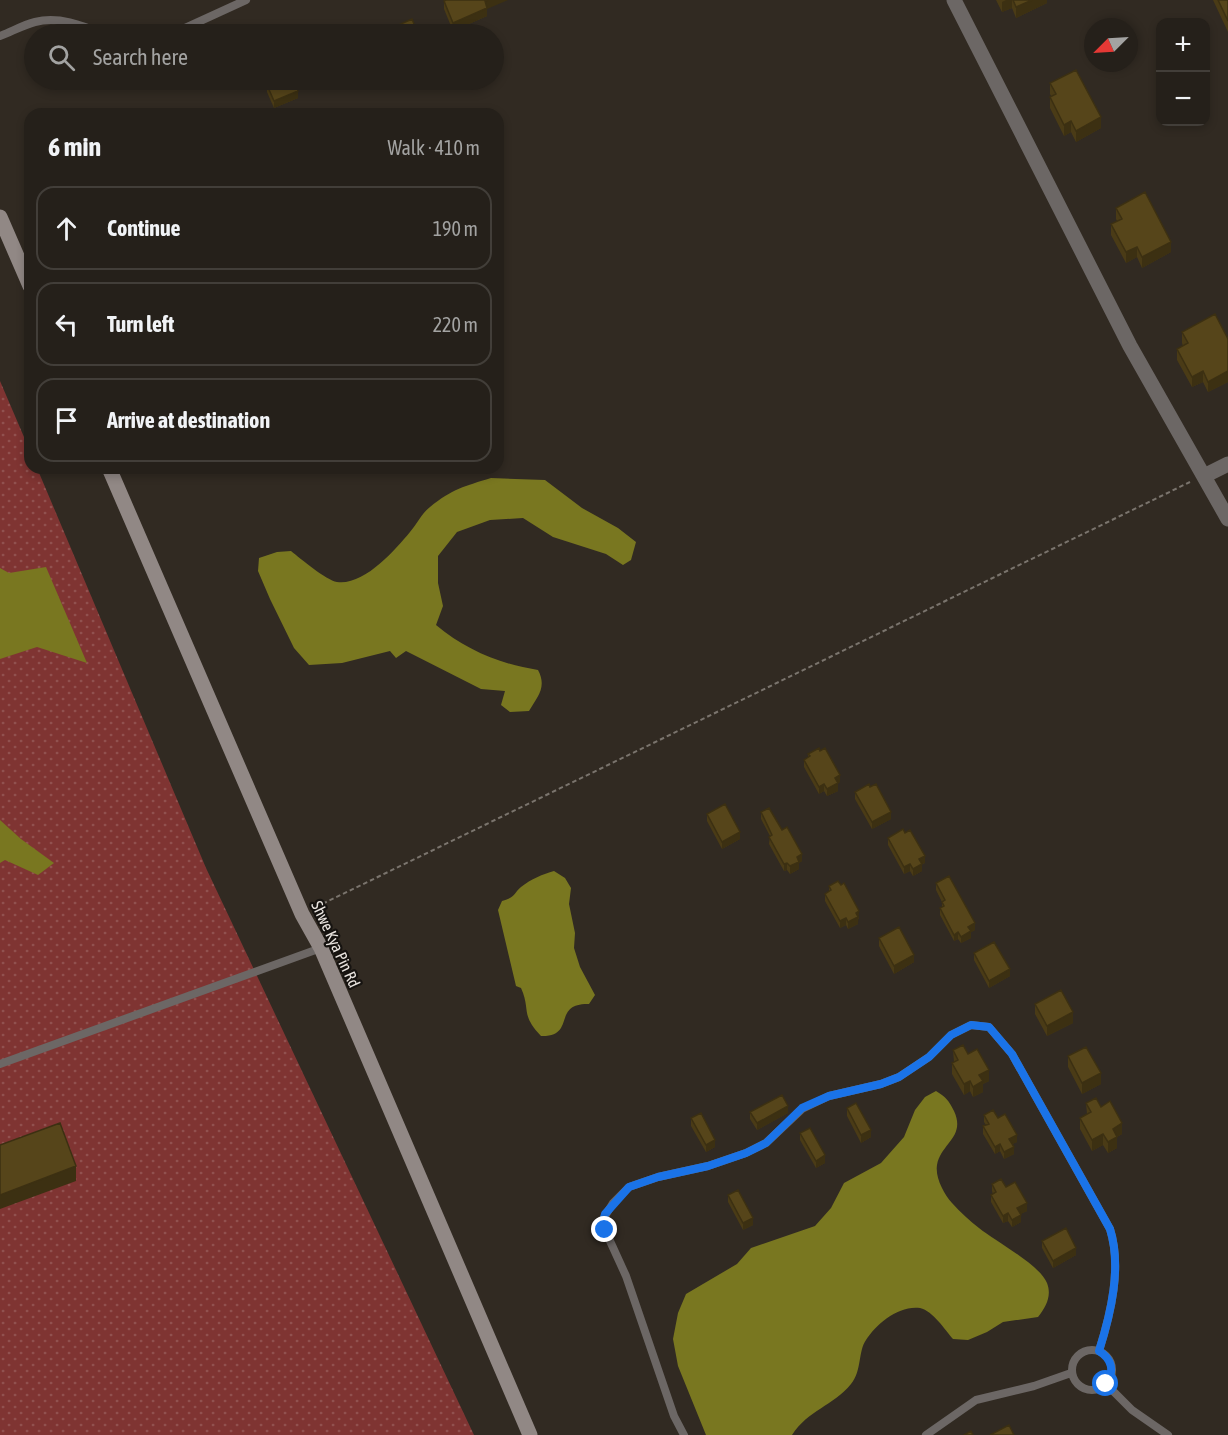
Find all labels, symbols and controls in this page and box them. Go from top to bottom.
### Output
north arrow [1084,18,1138,72]
map controls [1156,18,1210,126]
button: + [1156,18,1210,72]
search box [24,24,504,90]
icon: search [45,41,78,74]
text: Search here [93,44,188,70]
button: − [1156,72,1210,126]
text: 6 min [48,132,101,162]
text: Walk · 410 m [388,136,480,159]
icon: ahead [50,212,83,245]
text: Continue [107,215,181,241]
text: 190 m [433,217,478,240]
icon: left [50,308,83,341]
text: Turn left [107,311,174,337]
text: 220 m [433,313,478,336]
icon: arrive [50,404,83,437]
text: Arrive at destination [107,407,270,433]
street label: Shwe Kya Pin Rd [307,898,364,991]
route end [591,1216,617,1242]
route start [1092,1370,1118,1396]

